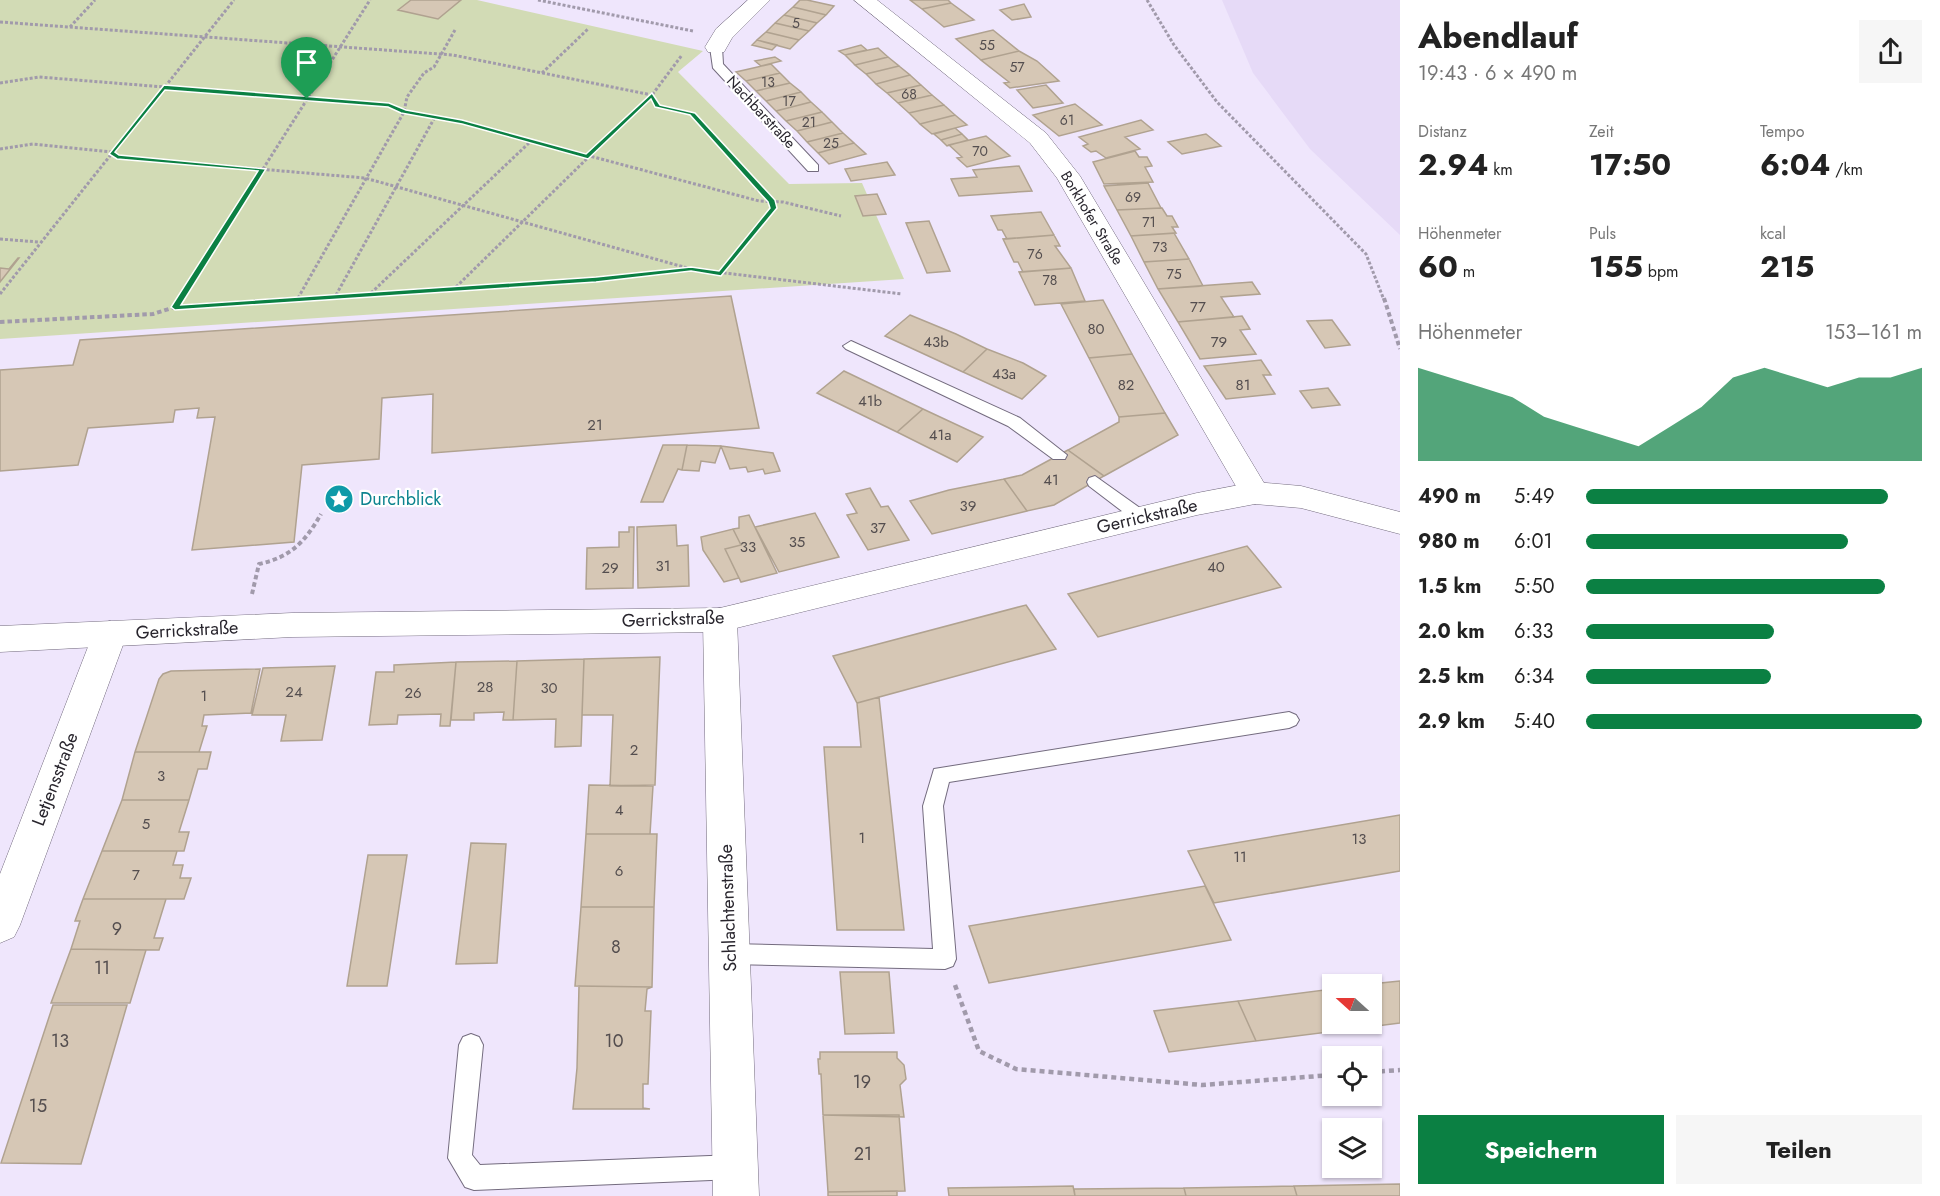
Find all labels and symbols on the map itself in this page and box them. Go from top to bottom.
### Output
house number: 5 [792,13,800,33]
house number: 55 [979,35,995,55]
pin [281,37,332,99]
house number: 57 [1009,57,1025,77]
street label: Nachbarstraße [721,70,801,154]
house number: 13 [761,72,775,92]
house number: 68 [901,84,917,104]
house number: 17 [782,91,796,111]
house number: 61 [1060,110,1074,130]
house number: 21 [802,112,816,132]
house number: 25 [823,133,839,153]
house number: 70 [972,141,988,161]
street label: Borkhofer Straße [1055,167,1129,270]
house number: 69 [1125,187,1141,207]
house number: 71 [1142,212,1156,232]
house number: 73 [1153,237,1168,257]
house number: 76 [1027,244,1043,264]
house number: 75 [1166,264,1182,284]
house number: 78 [1043,270,1058,290]
house number: 77 [1190,296,1206,318]
house number: 80 [1087,318,1105,340]
house number: 43b [923,331,949,353]
house number: 79 [1211,331,1227,353]
house number: 43a [992,363,1016,385]
house number: 82 [1118,374,1134,396]
house number: 81 [1236,374,1250,396]
house number: 41b [858,390,882,412]
house number: 21 [587,414,603,436]
house number: 41a [929,424,951,446]
house number: 41 [1043,469,1059,491]
place icon: Durchblick [323,483,355,515]
place label: Durchblick [360,486,441,512]
street label: Gerrickstraße [1094,492,1200,540]
house number: 39 [960,495,976,517]
house number: 37 [870,517,886,539]
house number: 35 [789,531,805,553]
house number: 33 [740,536,756,558]
house number: 31 [656,555,670,577]
house number: 40 [1207,556,1225,578]
house number: 29 [601,557,619,579]
street label: Gerrickstraße [621,604,725,634]
street label: Gerrickstraße [135,614,239,646]
house number: 28 [477,676,493,698]
house number: 30 [540,677,558,699]
house number: 24 [285,681,303,703]
house number: 26 [404,682,422,704]
house number: 1 [201,685,207,707]
street label: Letjensstraße [25,729,85,829]
house number: 2 [630,739,638,761]
house number: 3 [157,765,165,787]
house number: 4 [615,799,624,821]
house number: 5 [142,813,150,835]
house number: 1 [859,827,865,849]
house number: 13 [1352,828,1366,850]
street label: Schlachtenstraße [713,844,743,972]
house number: 11 [1233,846,1247,868]
house number: 6 [615,860,623,882]
house number: 7 [132,864,140,886]
house number: 9 [112,916,122,942]
house number: 8 [611,934,621,960]
house number: 11 [94,955,110,981]
north arrow [1322,974,1382,1034]
house number: 13 [51,1028,69,1054]
house number: 10 [605,1028,624,1054]
house number: 19 [853,1069,871,1095]
house number: 15 [29,1093,47,1119]
house number: 21 [854,1141,872,1167]

